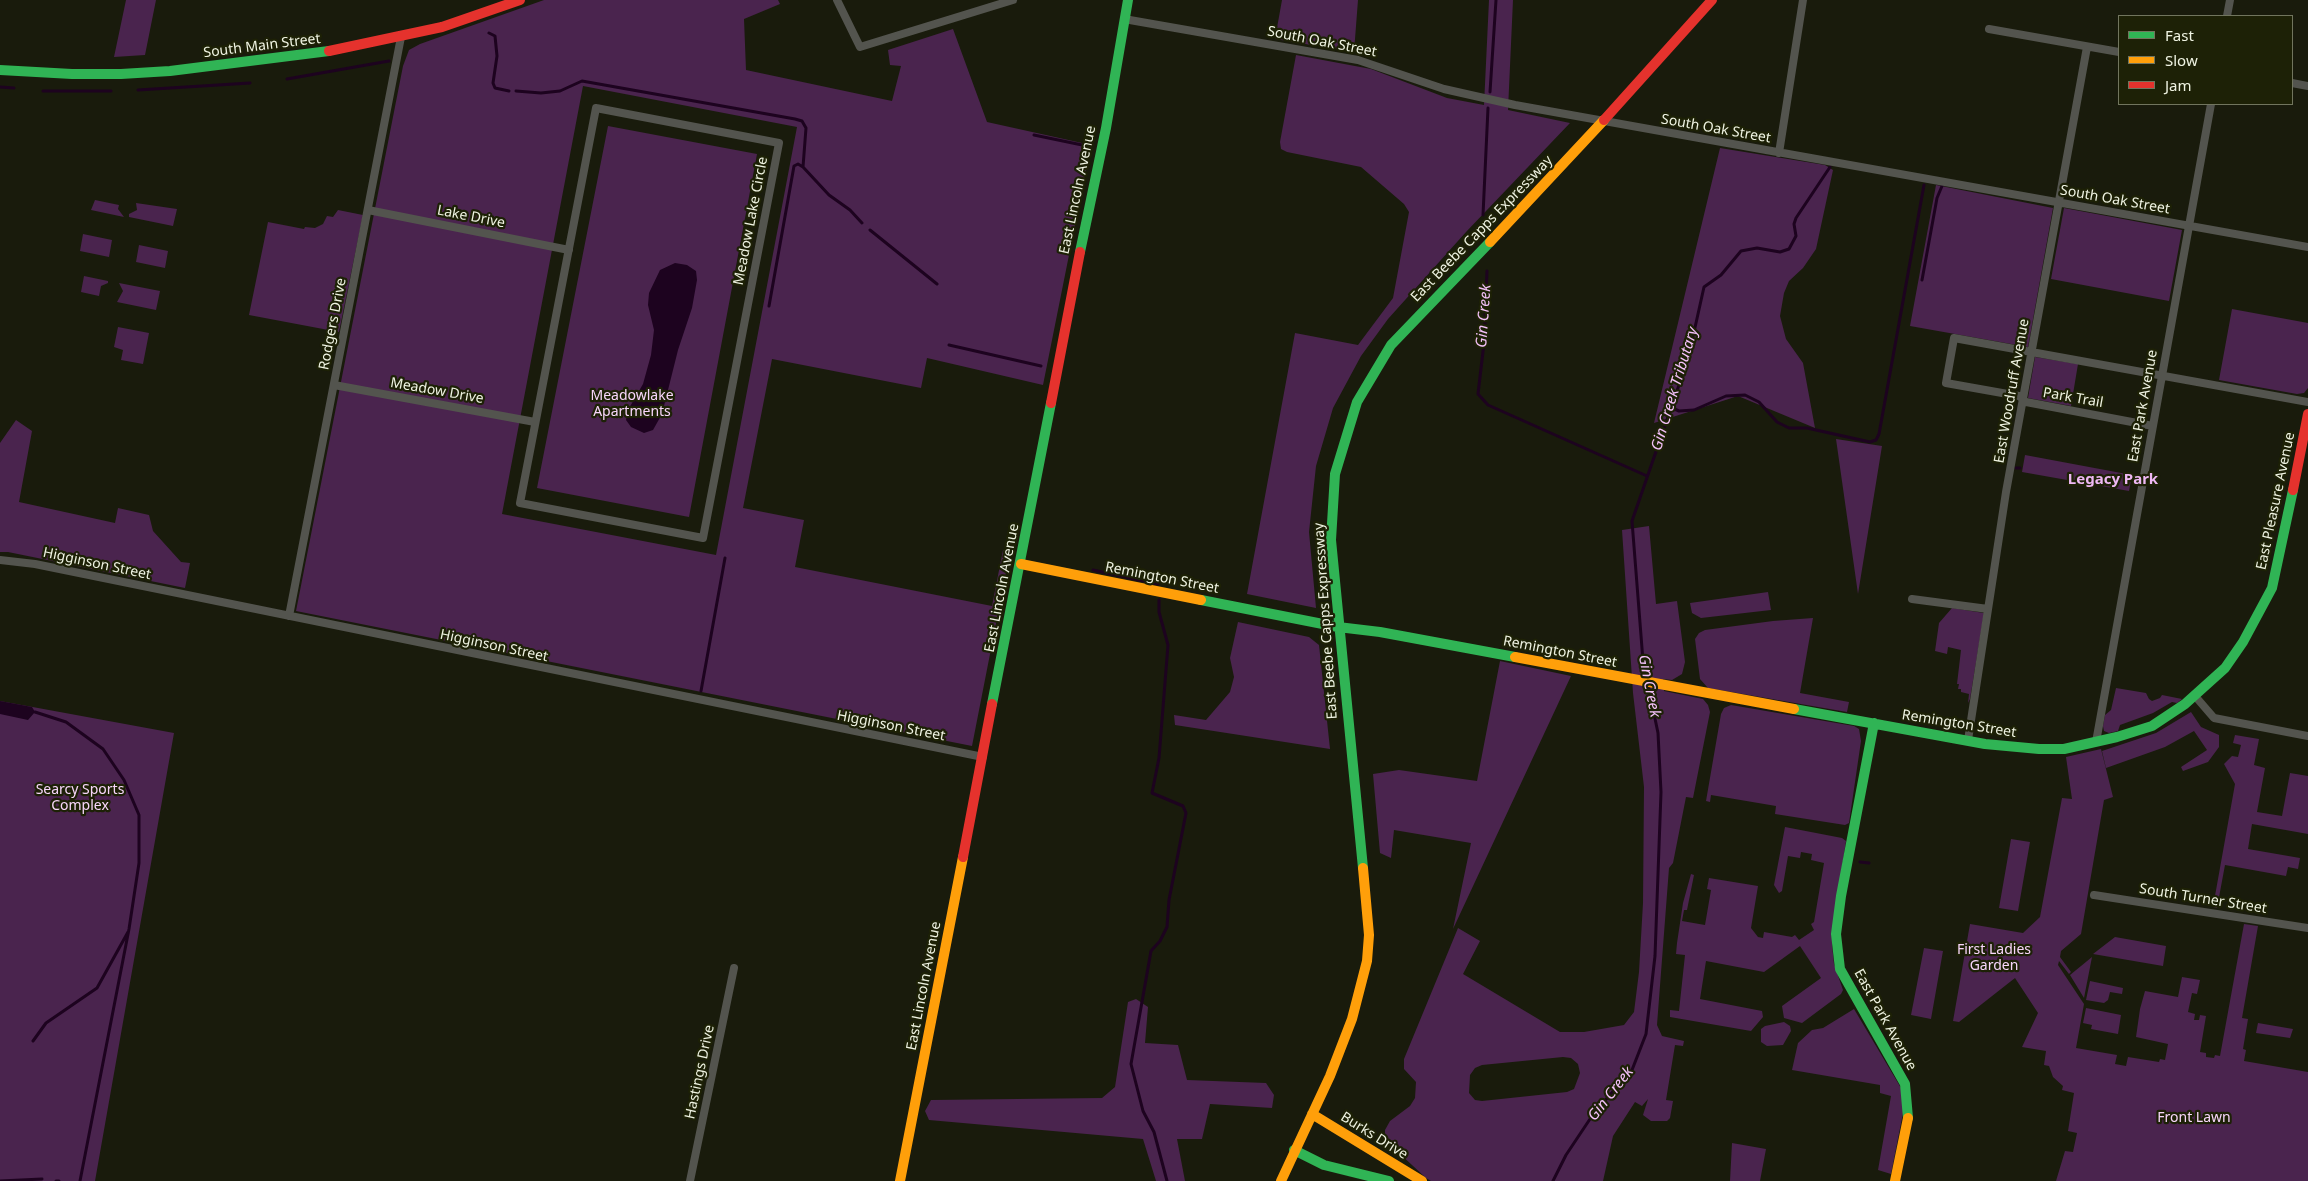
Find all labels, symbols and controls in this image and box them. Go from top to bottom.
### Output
legend [2118,15,2293,105]
street label: South Oak Street [1266,23,1378,61]
text: Fast [2165,25,2194,45]
street label: South Main Street [203,30,321,62]
text: Slow [2165,50,2198,70]
text: Jam [2165,75,2192,95]
street label: South Oak Street [1660,111,1772,147]
street label: East Lincoln Avenue [1056,124,1100,256]
street label: East Beebe Capps Expressway [1408,152,1556,306]
street label: Meadow Lake Circle [730,155,772,287]
street label: South Oak Street [2059,182,2171,218]
street label: Lake Drive [436,202,506,232]
street label: Rodgers Drive [316,277,350,371]
water label: Gin Creek [1473,284,1495,348]
street label: East Woodruff Avenue [1991,318,2033,464]
water label: Gin Creek Tributary [1648,325,1702,453]
street label: East Park Avenue [2125,349,2161,463]
street label: Meadow Drive [389,375,485,407]
street label: Park Trail [2042,384,2104,412]
park label: Meadowlake Apartments [590,388,674,421]
street label: East Pleasure Avenue [2253,431,2299,571]
district label: Legacy Park [2068,471,2158,489]
street label: East Lincoln Avenue [981,522,1023,654]
street label: East Beebe Capps Expressway [1311,522,1341,720]
street label: Higginson Street [41,544,153,584]
street label: Remington Street [1104,559,1220,597]
street label: Higginson Street [438,626,550,666]
street label: Remington Street [1502,633,1618,671]
water label: Gin Creek [1634,653,1664,719]
street label: Higginson Street [835,707,947,745]
street label: Remington Street [1901,707,2017,741]
park label: Searcy Sports Complex [36,782,124,814]
street label: South Turner Street [2138,881,2268,917]
street label: East Lincoln Avenue [903,920,945,1052]
park label: First Ladies Garden [1957,942,2031,974]
street label: East Park Avenue [1850,966,1920,1074]
street label: Hastings Drive [682,1023,718,1121]
water label: Gin Creek [1584,1063,1638,1125]
street label: Burks Drive [1337,1109,1411,1163]
park label: Front Lawn [2157,1110,2231,1126]

